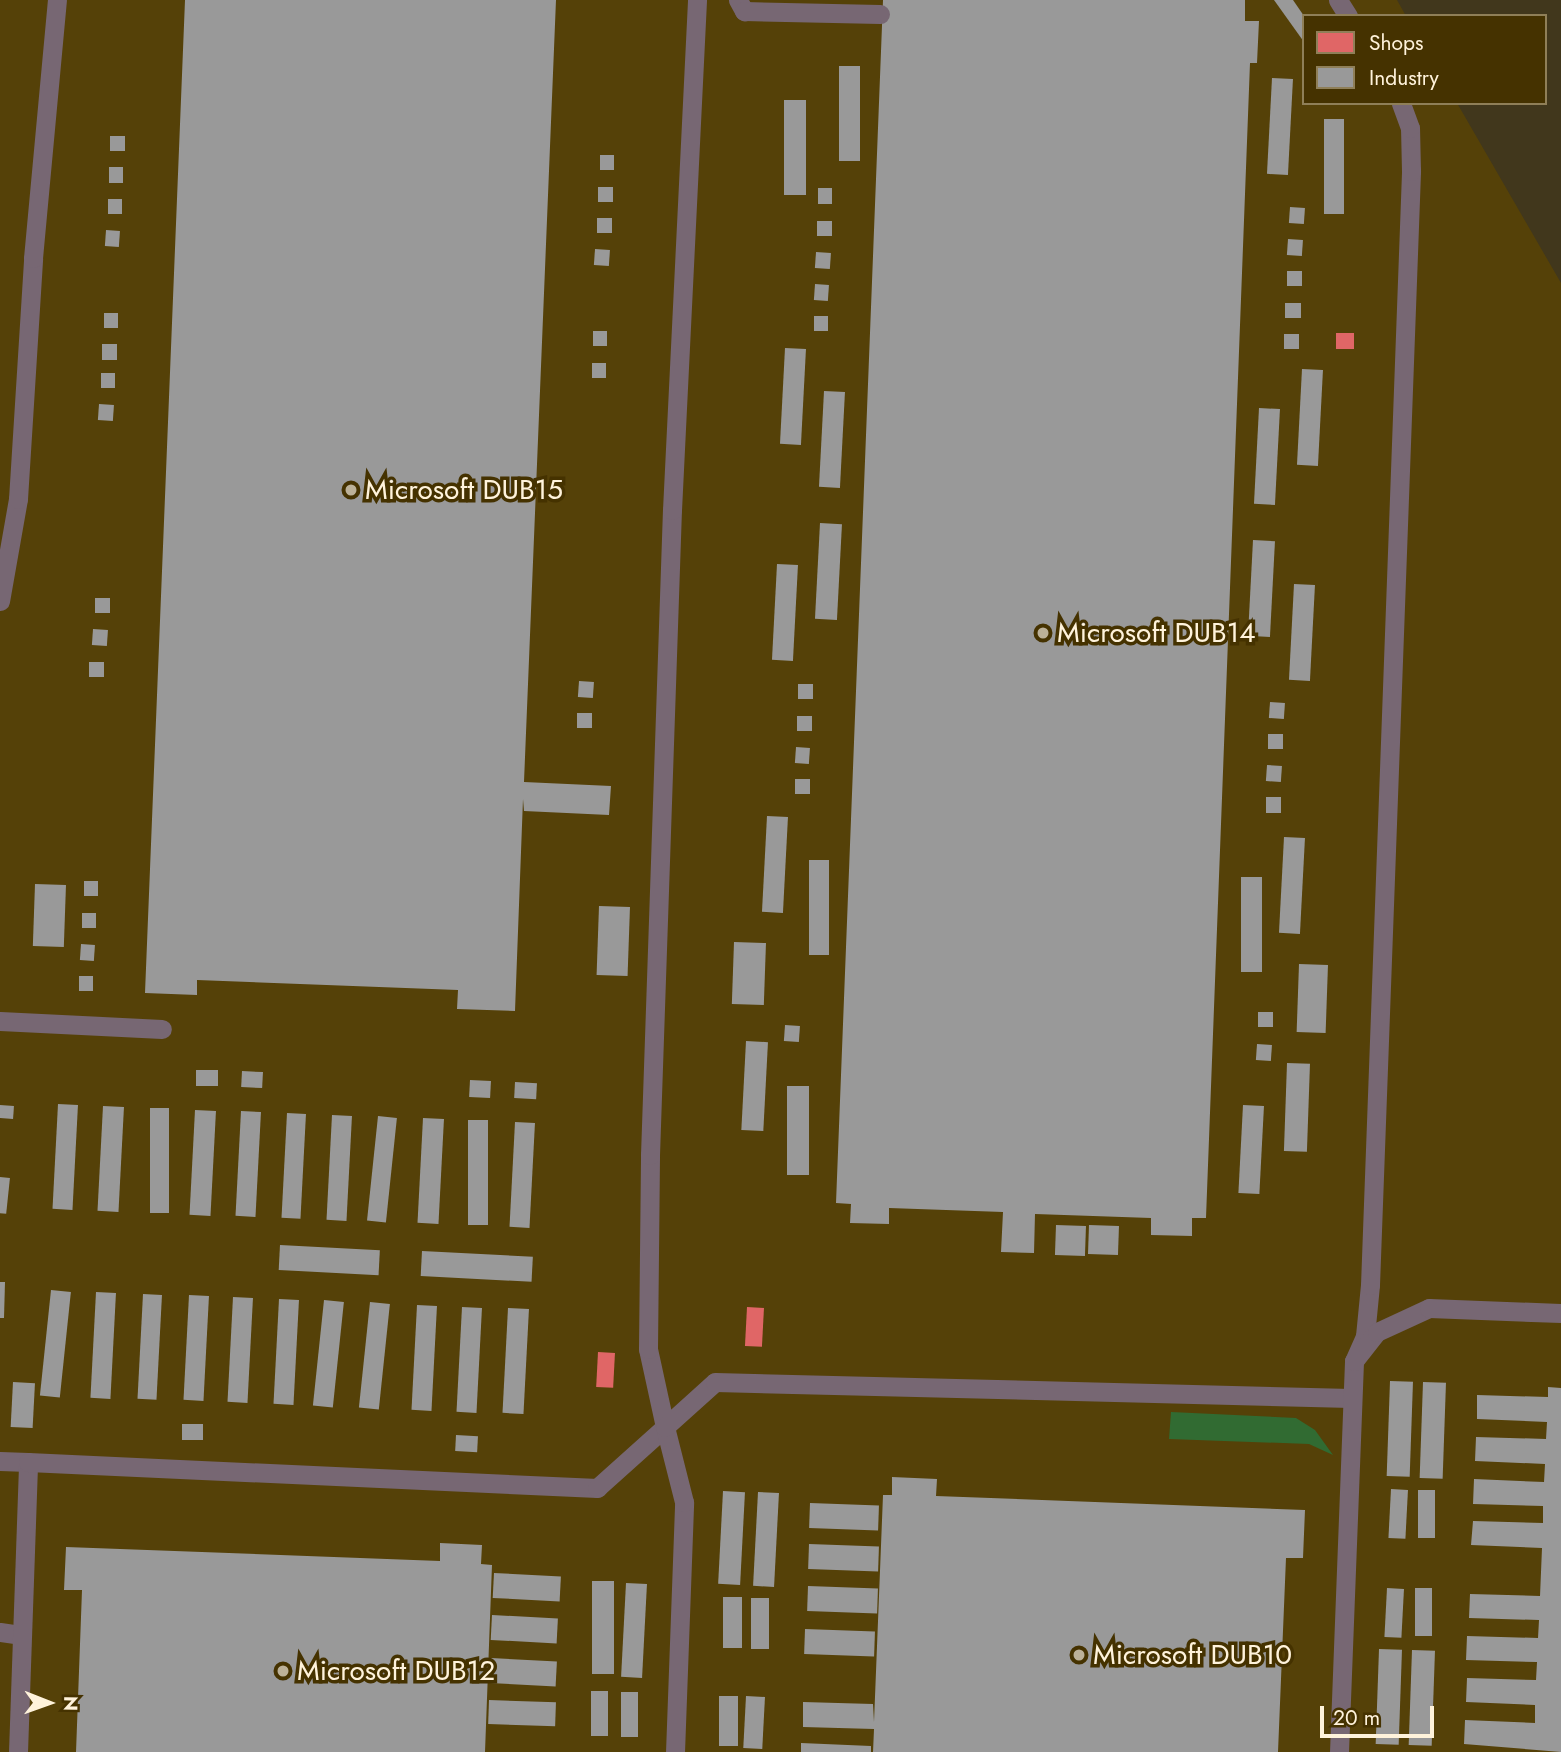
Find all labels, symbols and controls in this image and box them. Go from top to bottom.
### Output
legend [1302,14,1547,105]
text: Shops [1369,28,1423,58]
text: Industry [1369,63,1439,93]
place label: Microsoft DUB15 [365,473,563,507]
marker: Microsoft DUB15 [343,482,359,498]
place label: Microsoft DUB14 [1057,616,1256,650]
marker: Microsoft DUB14 [1035,625,1051,641]
place label: Microsoft DUB10 [1093,1638,1292,1672]
marker: Microsoft DUB10 [1071,1647,1087,1663]
place label: Microsoft DUB12 [297,1654,495,1688]
marker: Microsoft DUB12 [275,1663,291,1679]
north arrow [14,1668,84,1738]
scale bar [1323,1692,1437,1736]
text: N [57,1696,84,1711]
text: 20 m [1333,1703,1380,1733]

